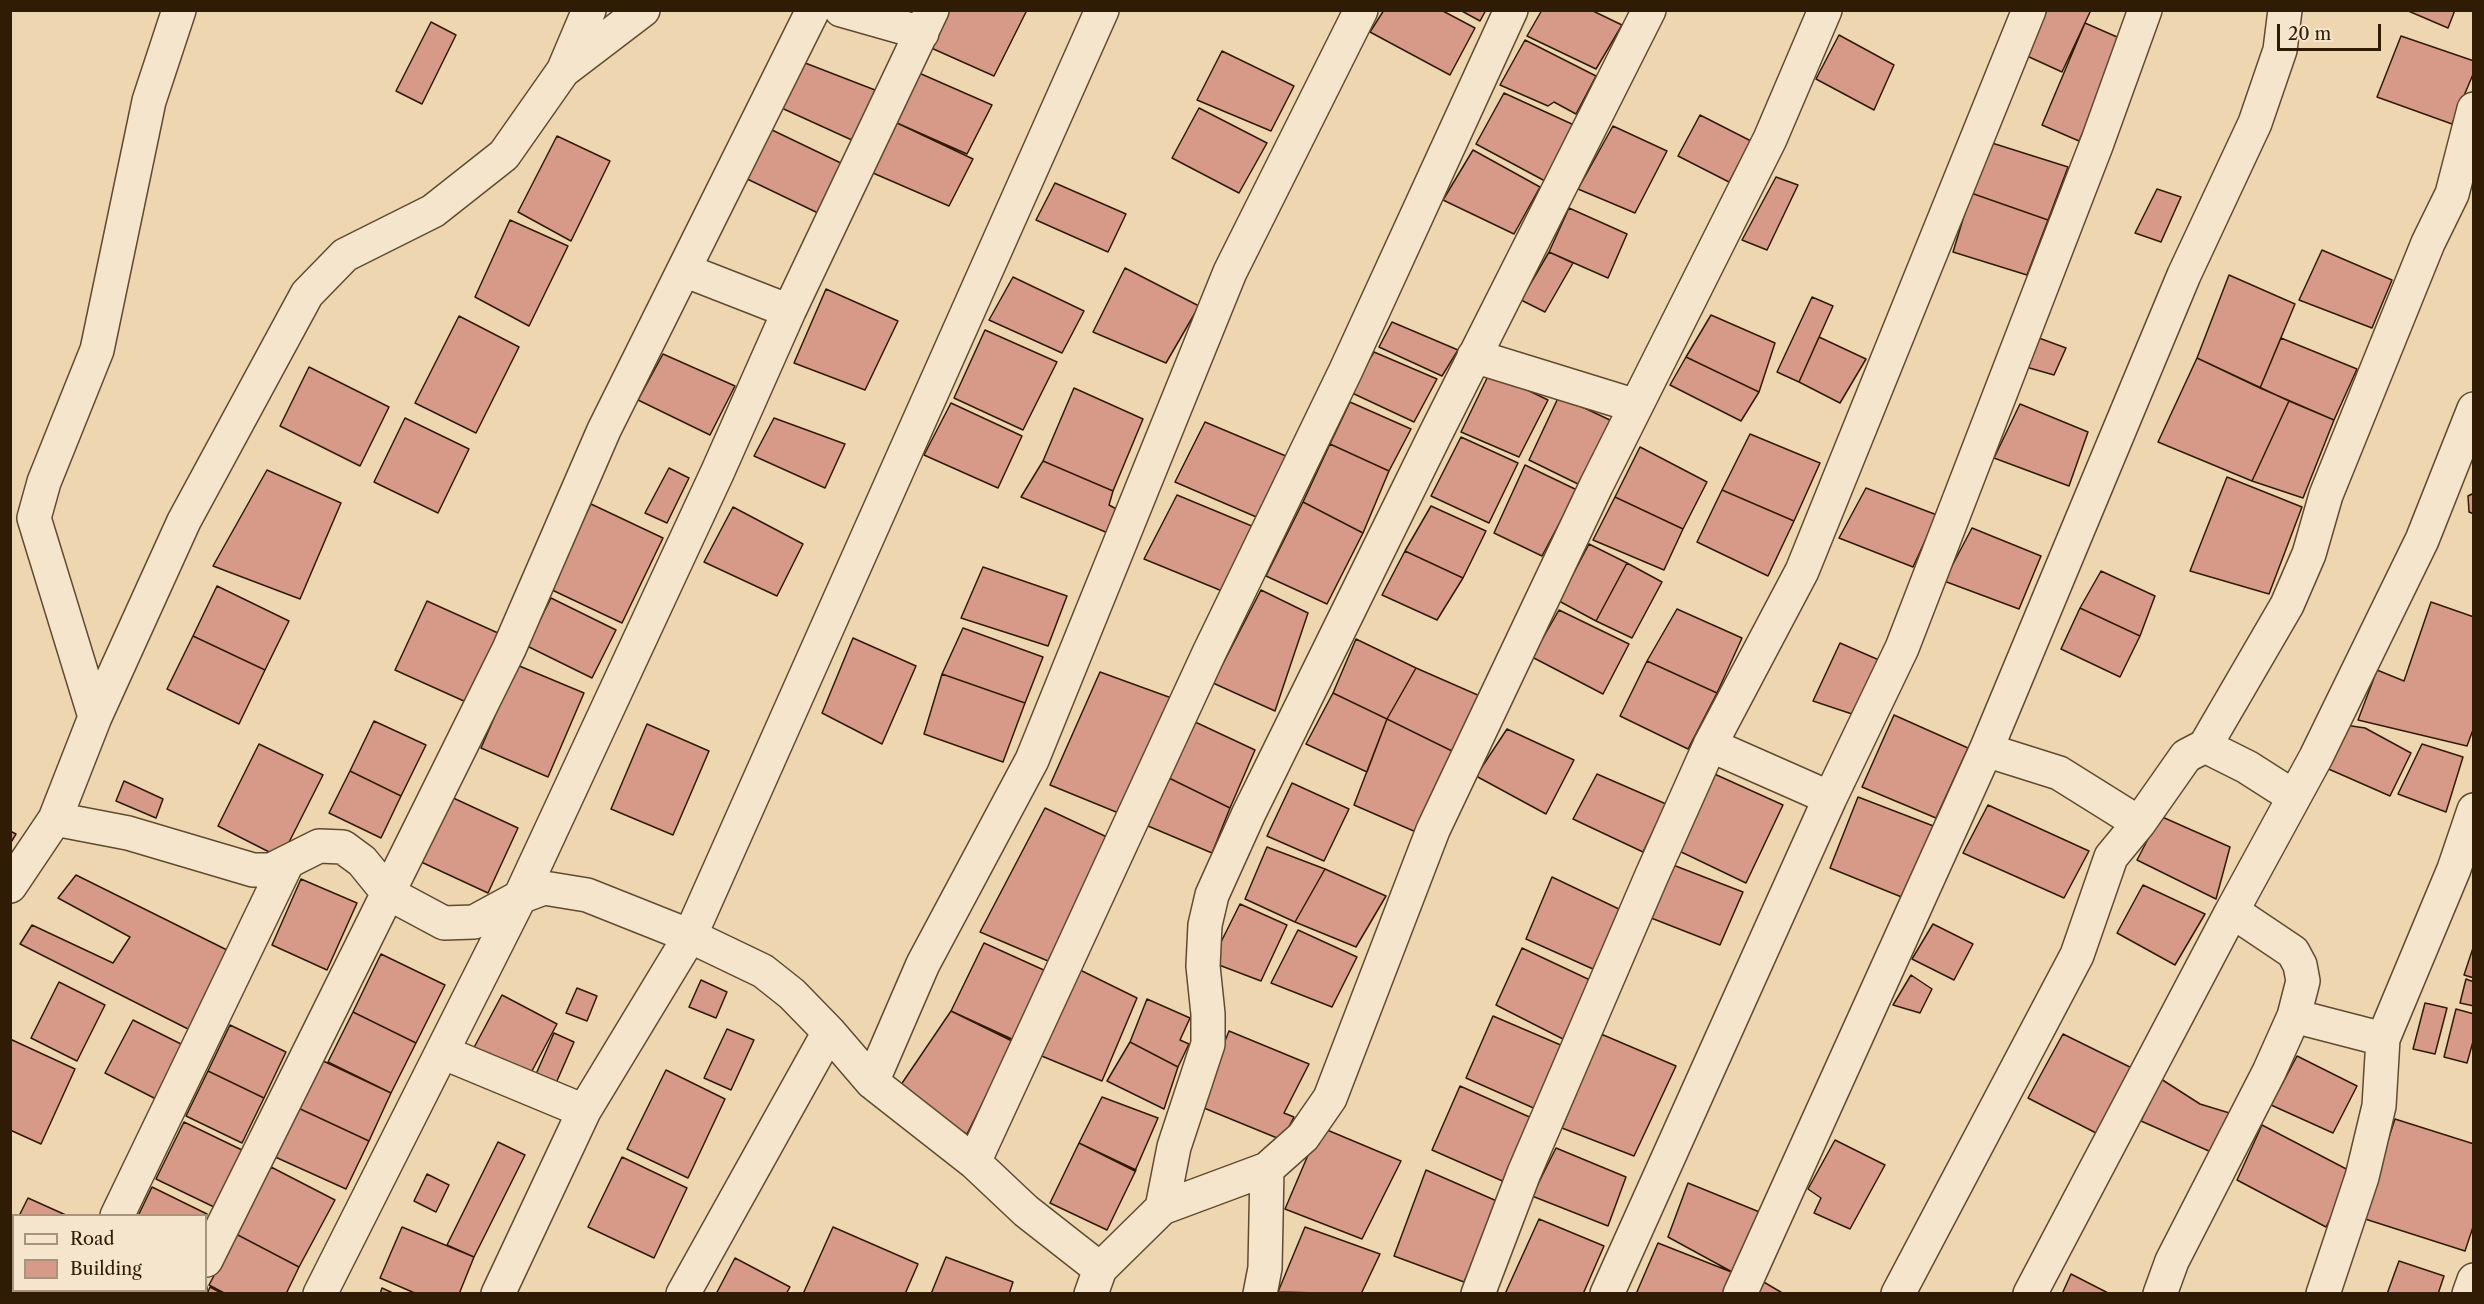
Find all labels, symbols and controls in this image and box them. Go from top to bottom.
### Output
scale bar [2280,12,2384,50]
text: 20 m [2288,23,2331,45]
legend [12,1214,207,1292]
text: Road [70,1228,115,1250]
text: Building [70,1258,142,1280]

